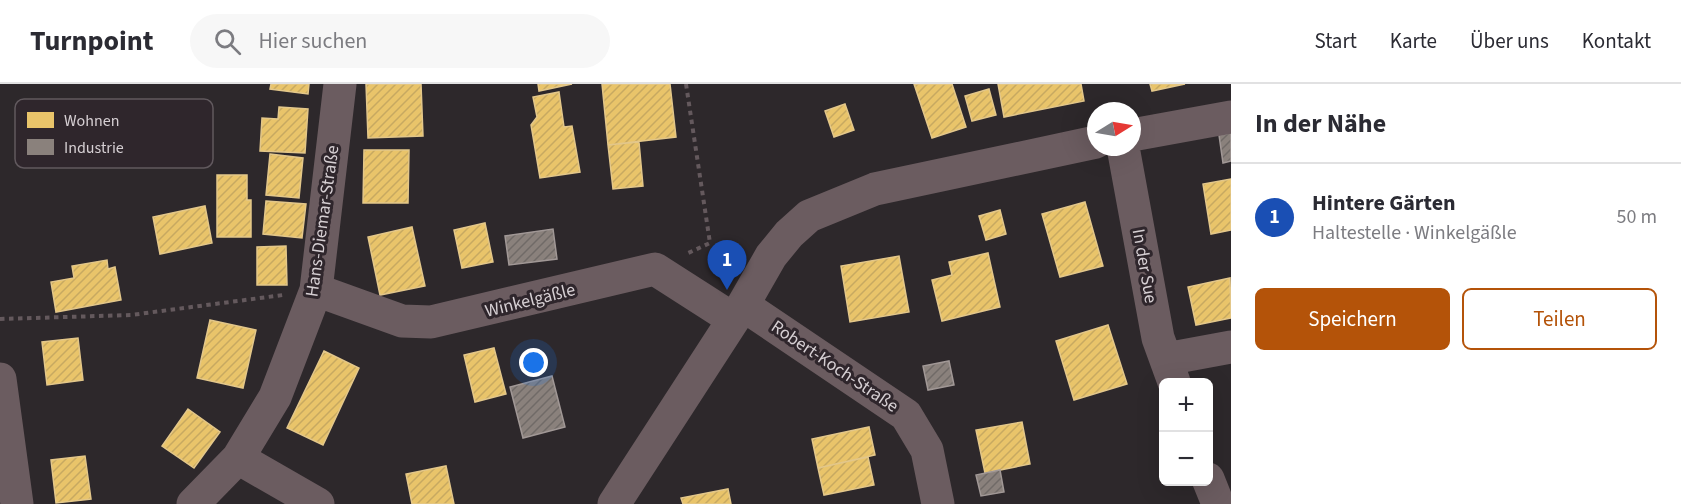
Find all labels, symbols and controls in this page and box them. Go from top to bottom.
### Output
search box [190,14,610,68]
text: Turnpoint [30,21,154,61]
icon: search [211,25,244,58]
text: Hier suchen [259,25,367,57]
text: Start [1314,26,1357,56]
text: Karte [1390,26,1437,56]
text: Über uns [1470,26,1549,56]
text: Kontakt [1582,26,1651,56]
legend [15,99,213,168]
north arrow [1087,102,1141,156]
text: In der Nähe [1255,105,1386,142]
text: Wohnen [64,110,119,132]
text: Industrie [64,137,124,159]
street label: Hans-Diemar-Straße [299,144,346,299]
text: Hintere Gärten [1312,187,1456,219]
text: 1 [1269,203,1280,231]
text: 50 m [1617,203,1657,231]
text: Haltestelle · Winkelgäßle [1312,219,1517,247]
street label: In der Sue [1126,227,1163,305]
pin: 1 [708,240,746,290]
street label: Winkelgäßle [482,277,578,324]
button: Speichern [1255,288,1450,350]
button: Teilen [1462,288,1657,350]
street label: Robert-Koch-Straße [766,314,904,418]
your location [519,348,548,377]
map controls [1159,378,1213,486]
button: + [1159,378,1213,432]
button: − [1159,432,1213,486]

